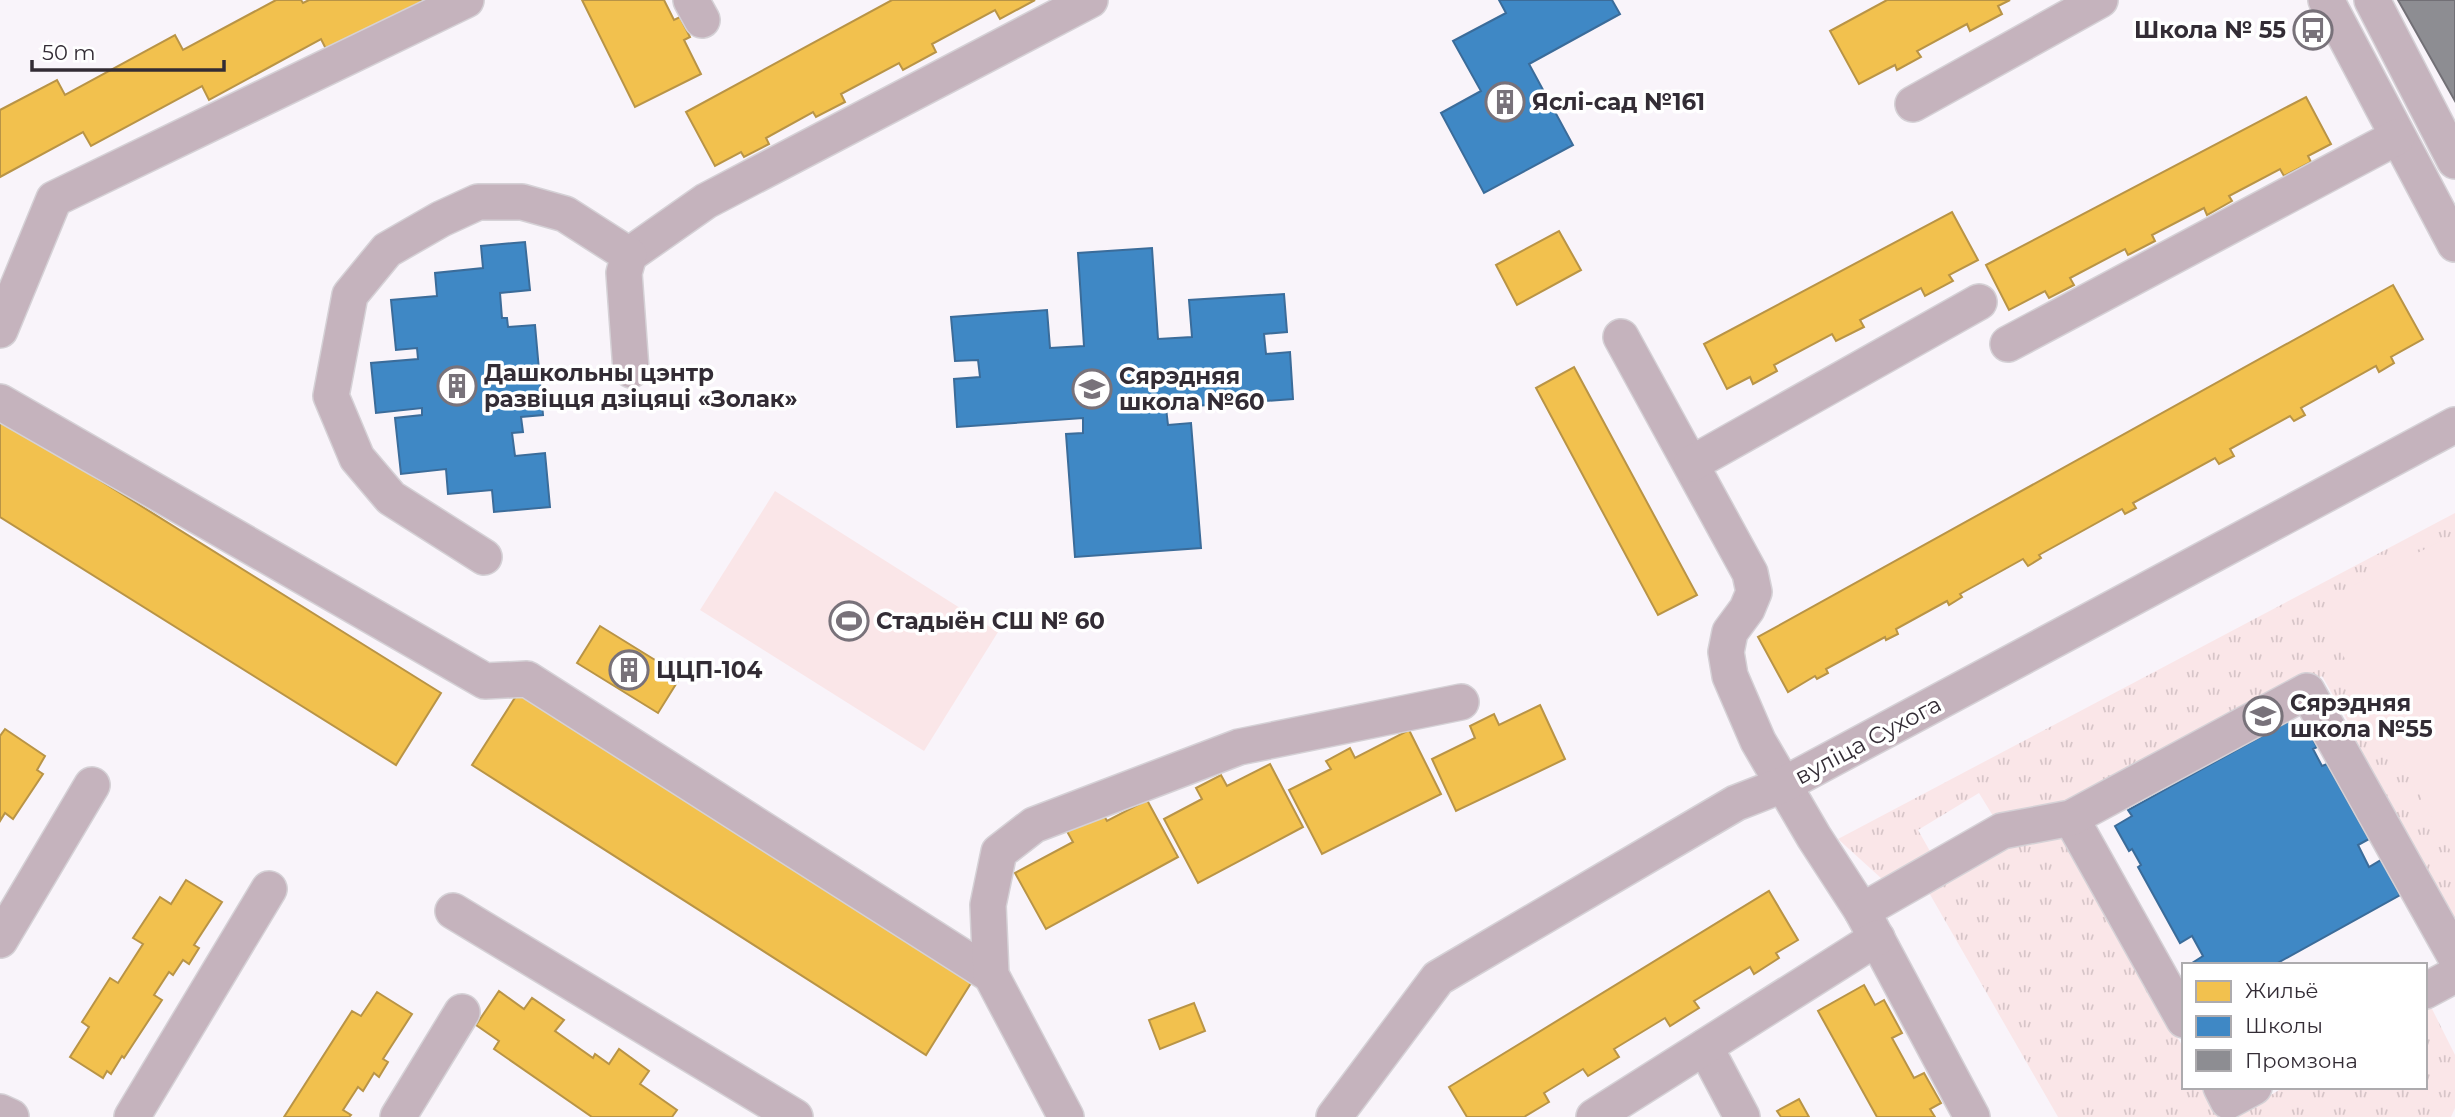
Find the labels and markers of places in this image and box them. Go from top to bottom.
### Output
bus stop icon: Школа № 55 [2292,9,2334,51]
place label: Школа № 55 [2134,16,2286,44]
building icon: Яслі-сад №161 [1484,81,1526,123]
place label: Яслі-сад №161 [1532,88,1705,116]
place label: Дашкольны цэнтр развіцця дзіцяці «Золак» [484,359,798,413]
place label: Сярэдняя школа №60 [1119,362,1265,416]
building icon: Дашкольны цэнтр развіцця дзіцяці «Золак» [436,365,478,407]
school or university icon: Сярэдняя школа №60 [1071,368,1113,410]
sports icon: Стадыён СШ № 60 [828,600,870,642]
place label: Стадыён СШ № 60 [876,607,1105,635]
building icon: ЦЦП-104 [608,649,650,691]
place label: ЦЦП-104 [656,656,762,684]
place label: Сярэдняя школа №55 [2290,689,2433,743]
school or university icon: Сярэдняя школа №55 [2242,695,2284,737]

